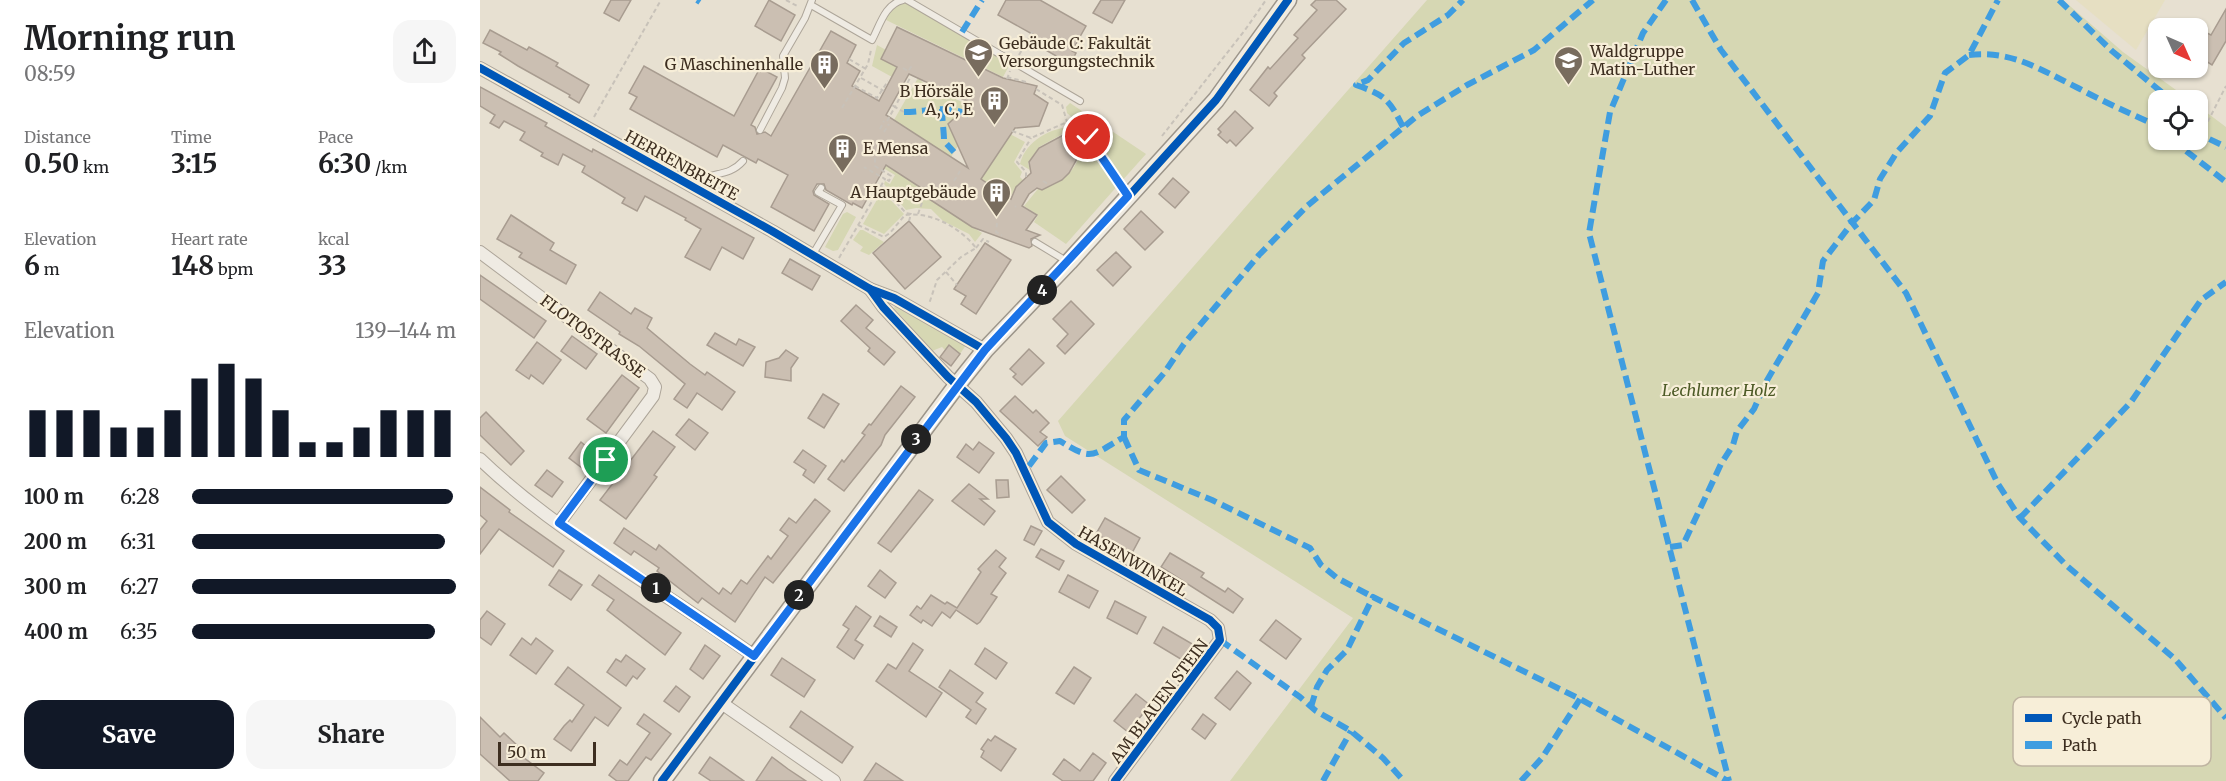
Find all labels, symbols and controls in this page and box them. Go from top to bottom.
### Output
text: Morning run [24,18,235,59]
north arrow [2148,18,2208,78]
map controls [2148,18,2208,150]
button: share [393,20,456,83]
place label: Gebäude C: Fakultät Versorgungstechnik [998,33,1155,71]
school or university icon: Gebäude C: Fakultät Versorgungstechnik [962,36,994,78]
place label: Waldgruppe Matin-Luther [1589,41,1695,79]
school or university icon: Waldgruppe Matin-Luther [1553,44,1585,86]
building icon: G Maschinenhalle [808,48,840,90]
place label: G Maschinenhalle [665,54,803,74]
text: 08:59 [24,61,76,86]
place label: B Hörsäle A, C, E [899,81,974,119]
building icon: B Hörsäle A, C, E [978,84,1010,126]
button: locate [2148,90,2208,150]
pin [1062,111,1113,162]
icon: check [1071,120,1104,153]
street label: HERRENBREITE [622,125,743,205]
text: Distance [24,127,91,147]
text: Time [171,127,212,147]
text: Pace [318,127,353,147]
building icon: E Mensa [826,132,858,174]
place label: E Mensa [863,138,929,158]
text: 0.50 [24,147,79,180]
text: 3:15 [171,147,217,180]
text: 6:30 [318,147,371,180]
text: km [79,157,109,177]
text: /km [371,157,407,177]
building icon: A Hauptgebäude [981,176,1013,218]
place label: A Hauptgebäude [849,182,976,202]
text: Elevation [24,229,97,249]
text: Heart rate [171,229,248,249]
text: kcal [318,229,349,249]
text: 6 [24,249,40,282]
text: 148 [171,249,214,282]
text: 33 [318,249,347,282]
text: m [40,259,60,279]
text: bpm [214,259,253,279]
pin: 4 [1027,275,1057,305]
text: 4 [1037,280,1047,300]
street label: FLOTOSTRASSE [537,290,650,382]
text: Elevation [24,318,115,343]
text: 139–144 m [355,318,456,343]
park label: Lechlumer Holz [1662,380,1777,400]
pin: 3 [901,424,931,454]
text: 3 [911,429,921,449]
pin [580,434,631,485]
icon: arrive [589,443,622,476]
text: 100 m [24,484,84,509]
text: 6:28 [120,484,160,509]
street label: HASENWINKEL [1075,522,1191,600]
text: 200 m [24,529,87,554]
text: 6:31 [120,529,155,554]
pin: 1 [641,573,671,603]
text: 300 m [24,574,87,599]
text: 6:27 [120,574,159,599]
text: 1 [652,578,660,598]
pin: 2 [784,580,814,610]
text: 2 [794,585,804,605]
text: 400 m [24,619,88,644]
text: 6:35 [120,619,158,644]
street label: AM BLAUEN STEIN [1105,635,1213,768]
legend [2013,697,2211,766]
button: Save [24,700,234,769]
button: Share [246,700,456,769]
text: Cycle path [2062,708,2142,728]
text: Path [2062,735,2098,755]
scale bar [498,739,596,766]
text: 50 m [507,742,546,762]

